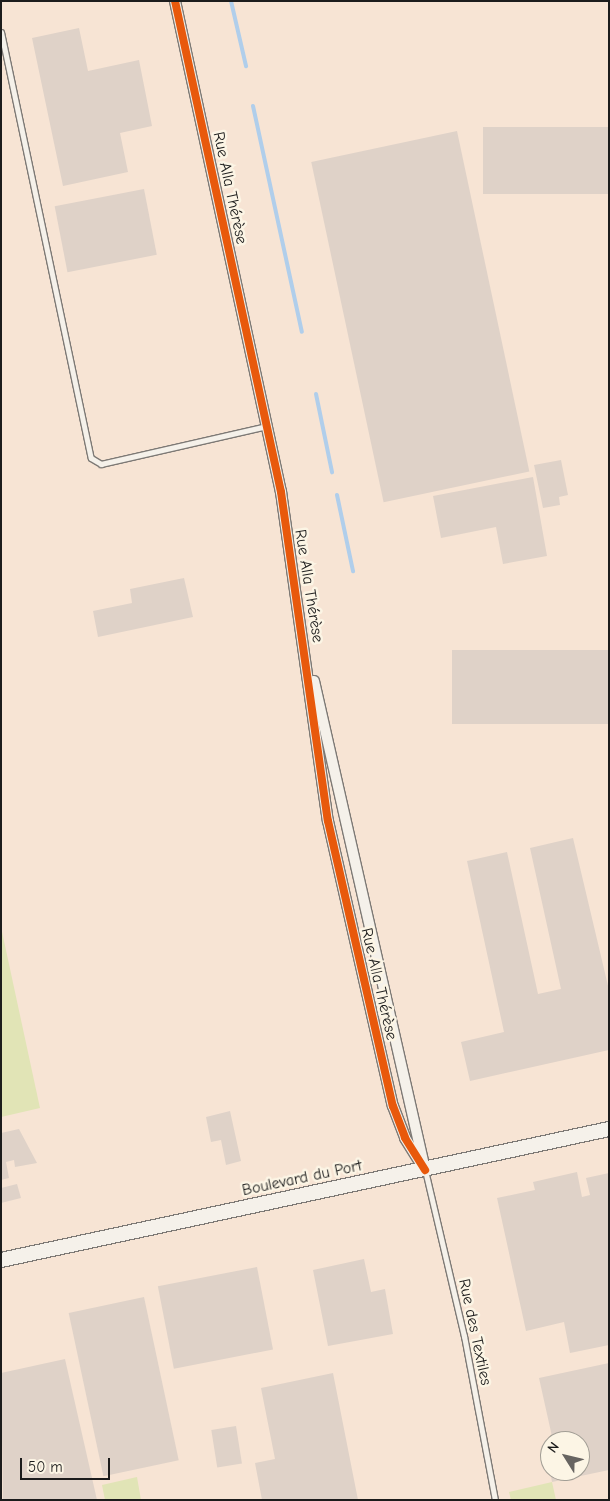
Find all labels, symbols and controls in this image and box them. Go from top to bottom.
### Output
street label: Rue Alla Thérèse [209,130,251,246]
street label: Rue Alla Thérèse [291,528,327,644]
street label: Rue Alla Thérèse [357,926,401,1042]
street label: Boulevard du Port [240,1156,364,1200]
street label: Rue des Textiles [454,1277,496,1387]
north arrow [540,1431,590,1481]
text: N [544,1439,563,1456]
scale bar [22,1448,112,1480]
text: 50 m [28,1458,63,1476]

